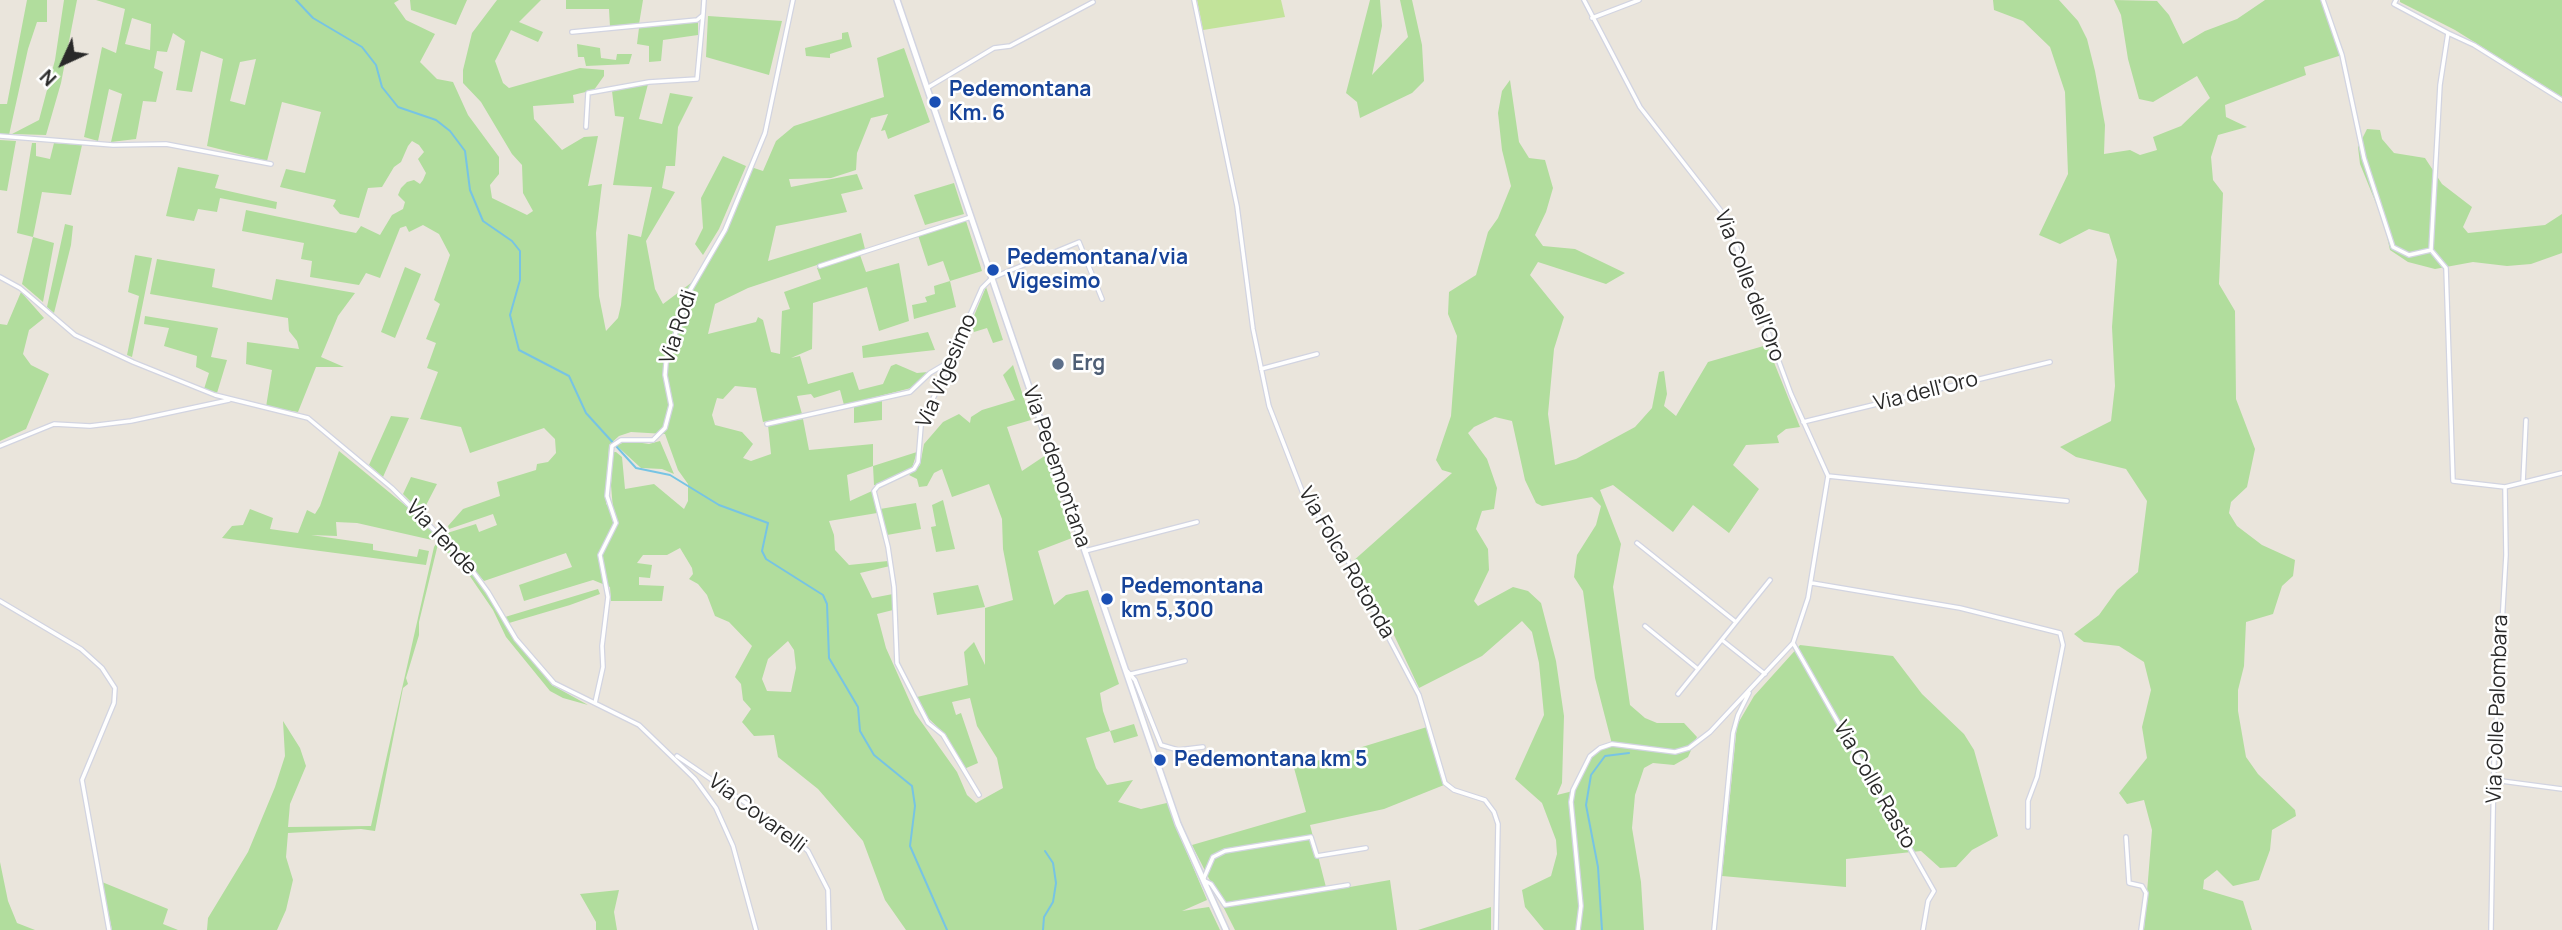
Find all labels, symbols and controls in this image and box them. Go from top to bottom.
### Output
north arrow [28,28,98,98]
text: N [34,64,62,92]
place label: Pedemontana Km. 6 [949,77,1091,127]
marker: Pedemontana Km. 6 [927,94,943,110]
street label: Via Colle dell'Oro [1709,207,1789,365]
place label: Pedemontana/via Vigesimo [1007,245,1188,295]
marker: Pedemontana/via Vigesimo [985,262,1001,278]
street label: Via Rodi [655,287,703,367]
street label: Via Vigesimo [912,310,982,432]
place label: Erg [1072,351,1105,377]
marker: Erg [1050,356,1066,372]
street label: Via dell'Oro [1871,367,1981,417]
street label: Via Pedemontana [1017,383,1095,551]
street label: Via Folca Rotonda [1292,483,1400,643]
street label: Via Tende [400,495,482,581]
place label: Pedemontana km 5,300 [1121,574,1263,624]
marker: Pedemontana km 5,300 [1099,591,1115,607]
street label: Via Colle Palombara [2482,614,2514,804]
street label: Via Colle Rasto [1827,717,1921,853]
place label: Pedemontana km 5 [1174,747,1367,773]
marker: Pedemontana km 5 [1152,752,1168,768]
street label: Via Covarelli [703,769,811,859]

